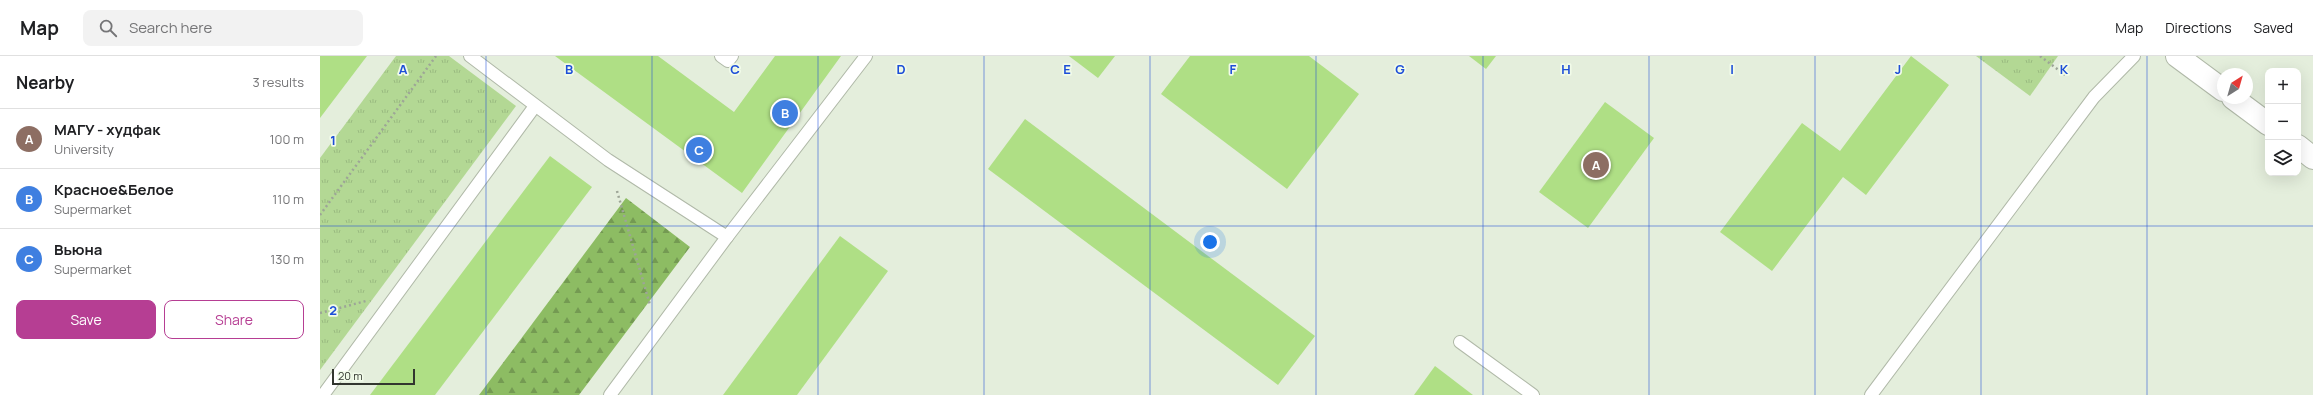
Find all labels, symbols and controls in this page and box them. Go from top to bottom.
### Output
search box [83,10,363,46]
text: Map [20,15,59,41]
icon: search [97,17,119,39]
text: Search here [129,17,212,38]
text: Map [2115,18,2143,37]
text: Directions [2165,18,2232,37]
text: Saved [2254,18,2293,37]
text: A [399,60,408,78]
text: B [565,60,573,78]
text: C [730,60,740,78]
text: D [896,60,906,78]
text: E [1063,60,1071,78]
text: F [1230,60,1237,78]
text: G [1395,60,1405,78]
text: H [1561,60,1571,78]
text: I [1730,60,1734,78]
text: J [1895,60,1901,78]
text: K [2060,60,2069,78]
north arrow [2217,68,2253,104]
map controls [2265,68,2301,176]
button: + [2265,68,2301,104]
text: Nearby [16,71,74,94]
text: 3 results [252,73,304,91]
pin: B [772,98,798,128]
button: − [2265,104,2301,140]
text: МАГУ - худфак [54,119,160,140]
text: A [25,130,33,148]
text: 100 m [269,130,304,148]
text: 1 [330,131,336,149]
pin: C [686,135,712,165]
text: University [54,140,114,158]
button: layers [2265,140,2301,176]
pin: A [1583,150,1609,180]
text: Красное&Белое [54,179,174,200]
text: B [25,190,33,208]
text: 110 m [272,190,304,208]
text: Supermarket [54,200,132,218]
your location [1200,232,1220,252]
text: Вьюна [54,239,103,260]
text: C [24,250,34,268]
text: 130 m [270,250,304,268]
text: Supermarket [54,260,132,278]
button: Save [16,300,156,339]
button: Share [164,300,304,339]
text: 2 [329,301,337,319]
scale bar [332,367,415,386]
text: 20 m [338,368,363,383]

